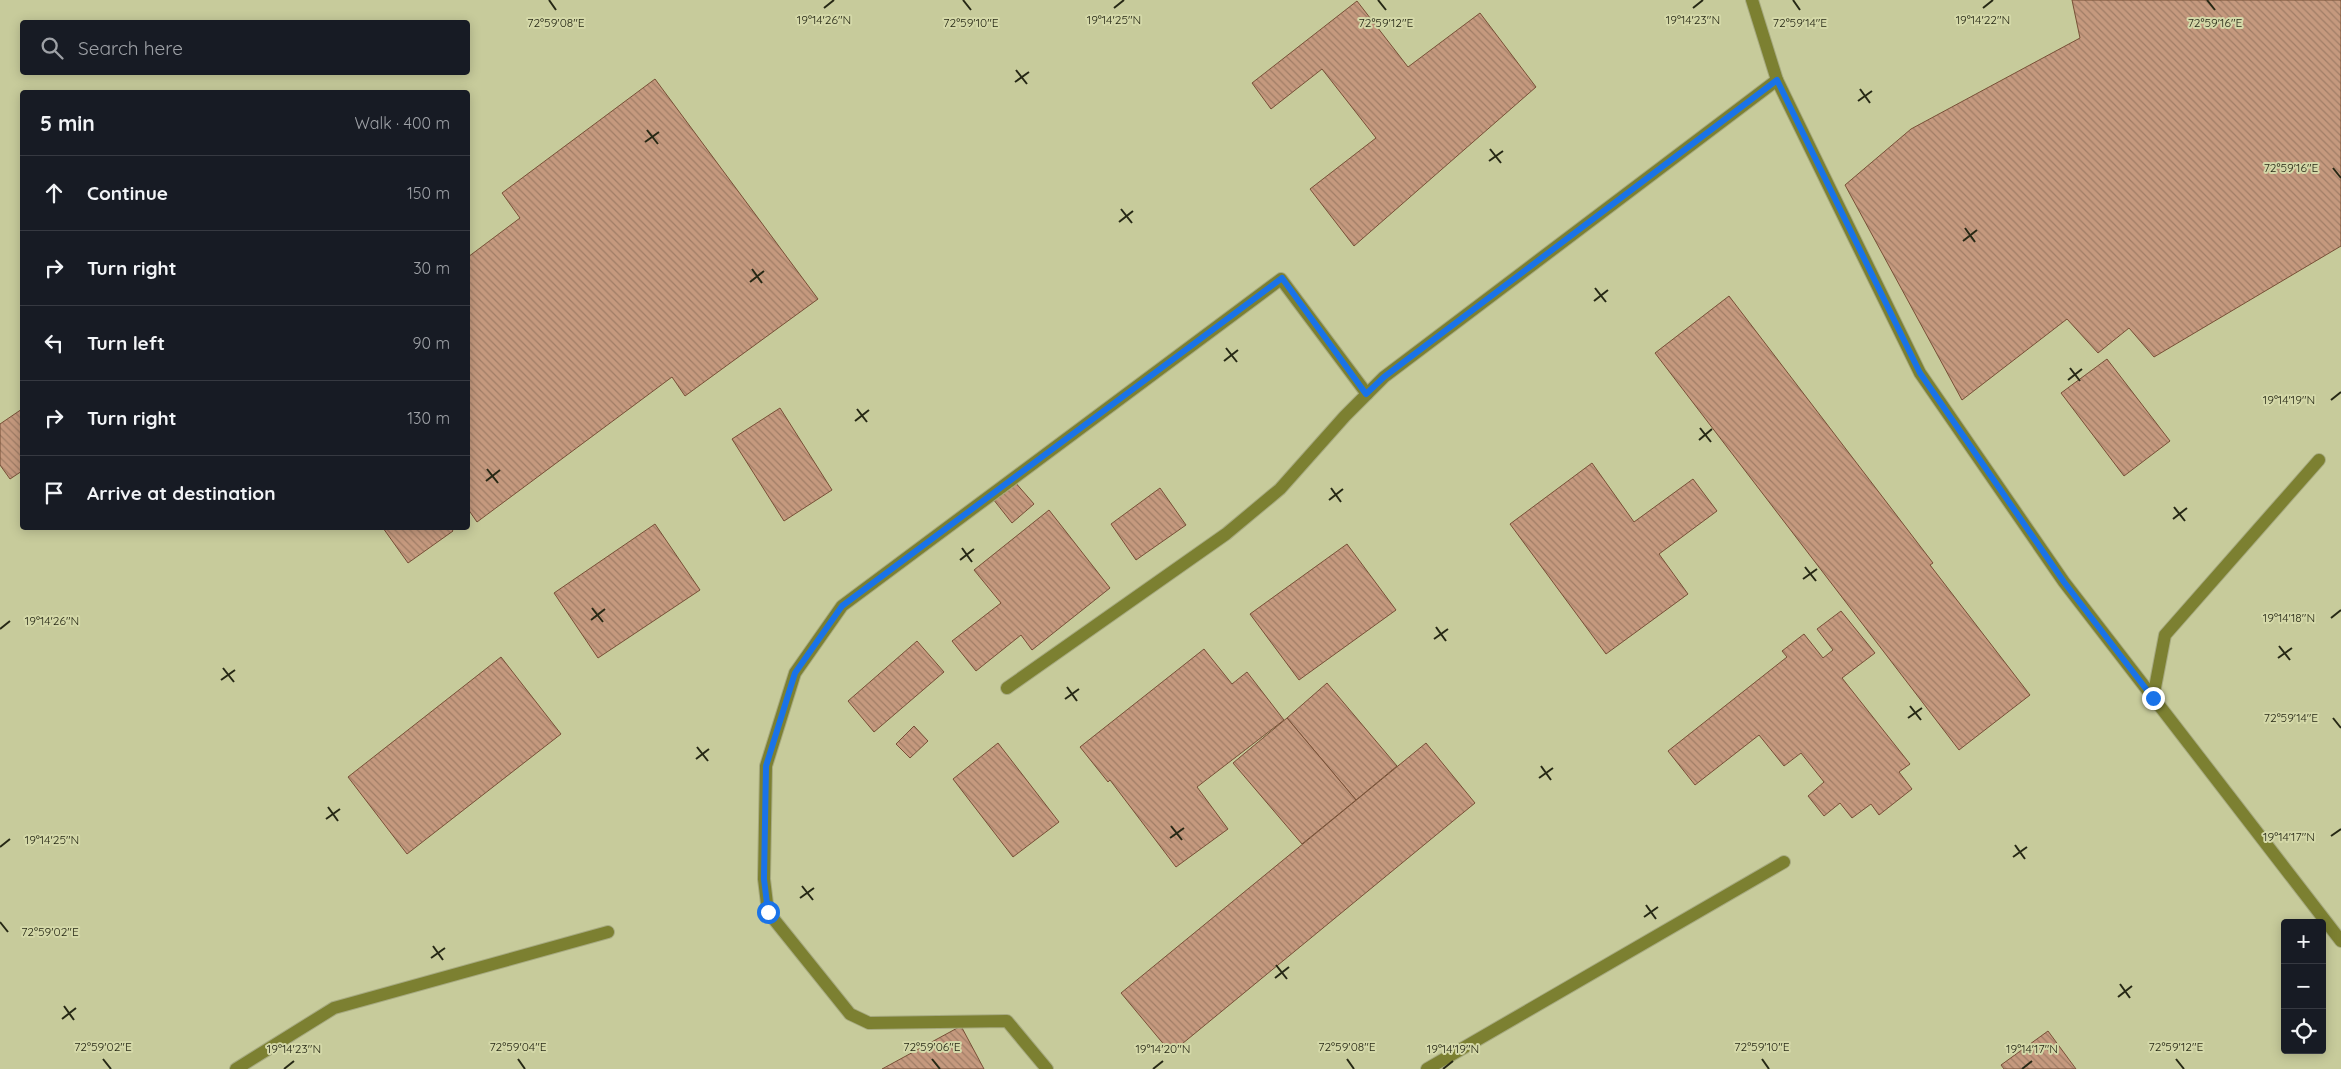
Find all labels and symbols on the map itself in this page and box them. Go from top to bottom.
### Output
text: 19°14'26"N [797,12,851,27]
text: 19°14'25"N [1087,12,1141,27]
text: 19°14'23"N [1666,12,1720,27]
text: 19°14'22"N [1956,12,2010,27]
text: 72°59'08"E [527,15,585,30]
text: 72°59'10"E [943,15,999,30]
text: 72°59'12"E [1359,15,1414,30]
text: 72°59'14"E [1773,15,1827,30]
text: 72°59'16"E [2188,15,2243,30]
text: 72°59'16"E [2264,160,2319,175]
text: 19°14'19"N [2263,392,2315,407]
text: 19°14'18"N [2263,610,2315,625]
text: 19°14'26"N [25,613,79,628]
route end [2142,687,2165,710]
text: 72°59'14"E [2264,710,2318,725]
text: 19°14'17"N [2263,829,2315,844]
text: 19°14'25"N [25,832,79,847]
route start [757,901,780,924]
text: 72°59'02"E [21,924,79,939]
text: 72°59'02"E [74,1039,132,1054]
text: 72°59'04"E [489,1039,547,1054]
text: 72°59'06"E [903,1039,961,1054]
text: 72°59'08"E [1318,1039,1376,1054]
text: 72°59'10"E [1734,1039,1790,1054]
text: 72°59'12"E [2149,1039,2204,1054]
text: 19°14'23"N [267,1041,321,1056]
text: 19°14'20"N [1135,1041,1191,1056]
text: 19°14'19"N [1427,1041,1479,1056]
text: 19°14'17"N [2006,1041,2058,1056]

